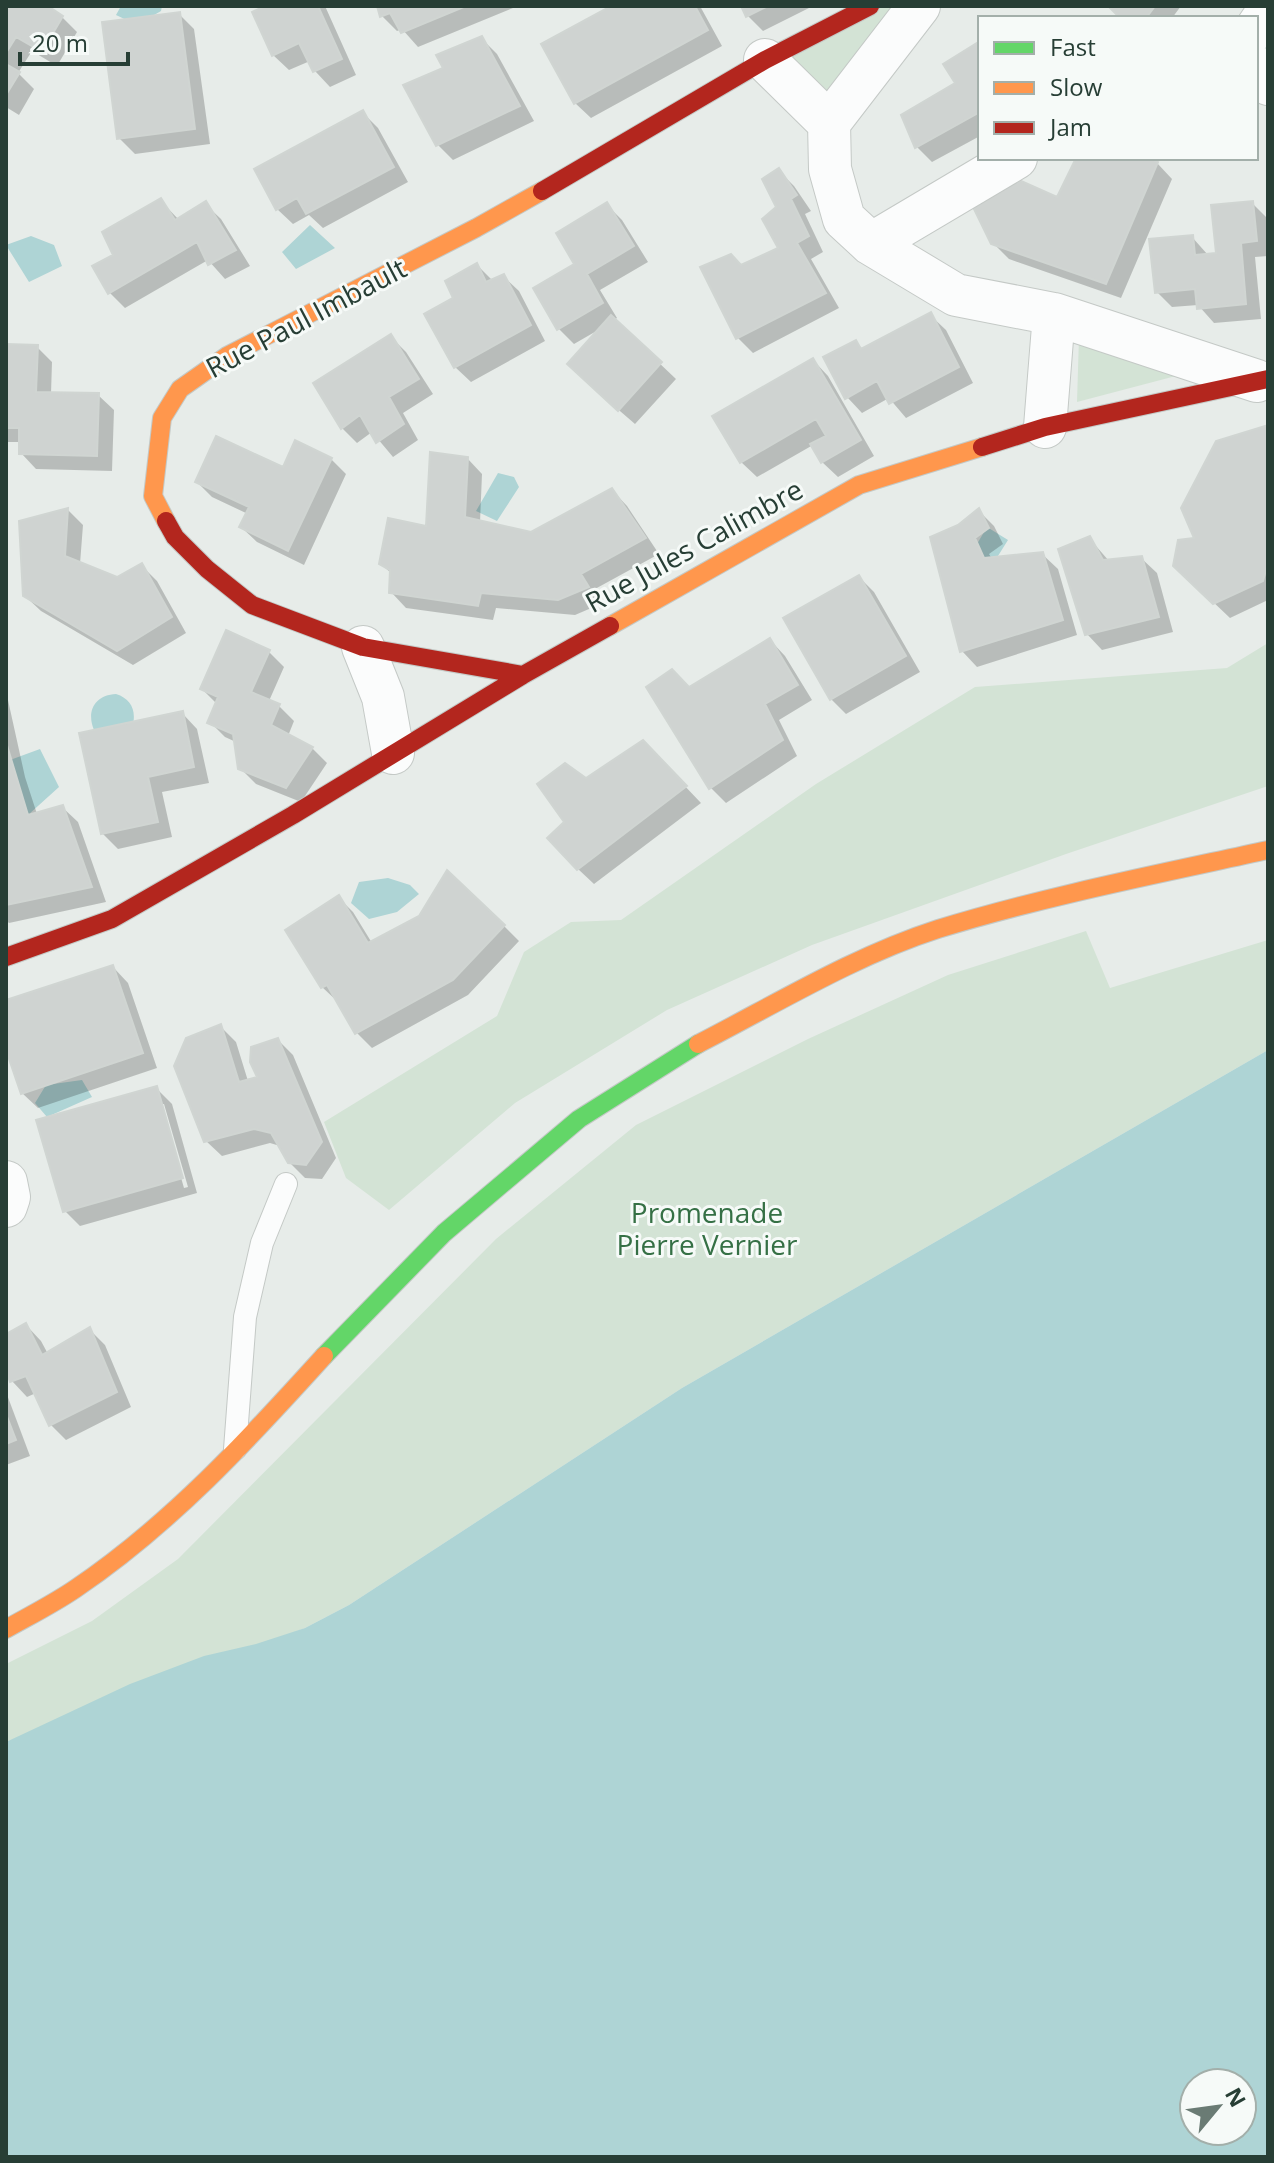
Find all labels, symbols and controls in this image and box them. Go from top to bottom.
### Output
scale bar [20,16,128,66]
legend [978,16,1258,160]
text: 20 m [32,26,88,59]
text: Fast [1050,30,1096,63]
text: Slow [1050,70,1103,103]
text: Jam [1048,110,1092,143]
street label: Rue Paul Imbault [199,248,412,386]
street label: Rue Jules Calimbre [578,470,809,621]
park label: Promenade Pierre Vernier [617,1193,798,1263]
north arrow [1178,2067,1258,2147]
text: N [1219,2082,1254,2112]

